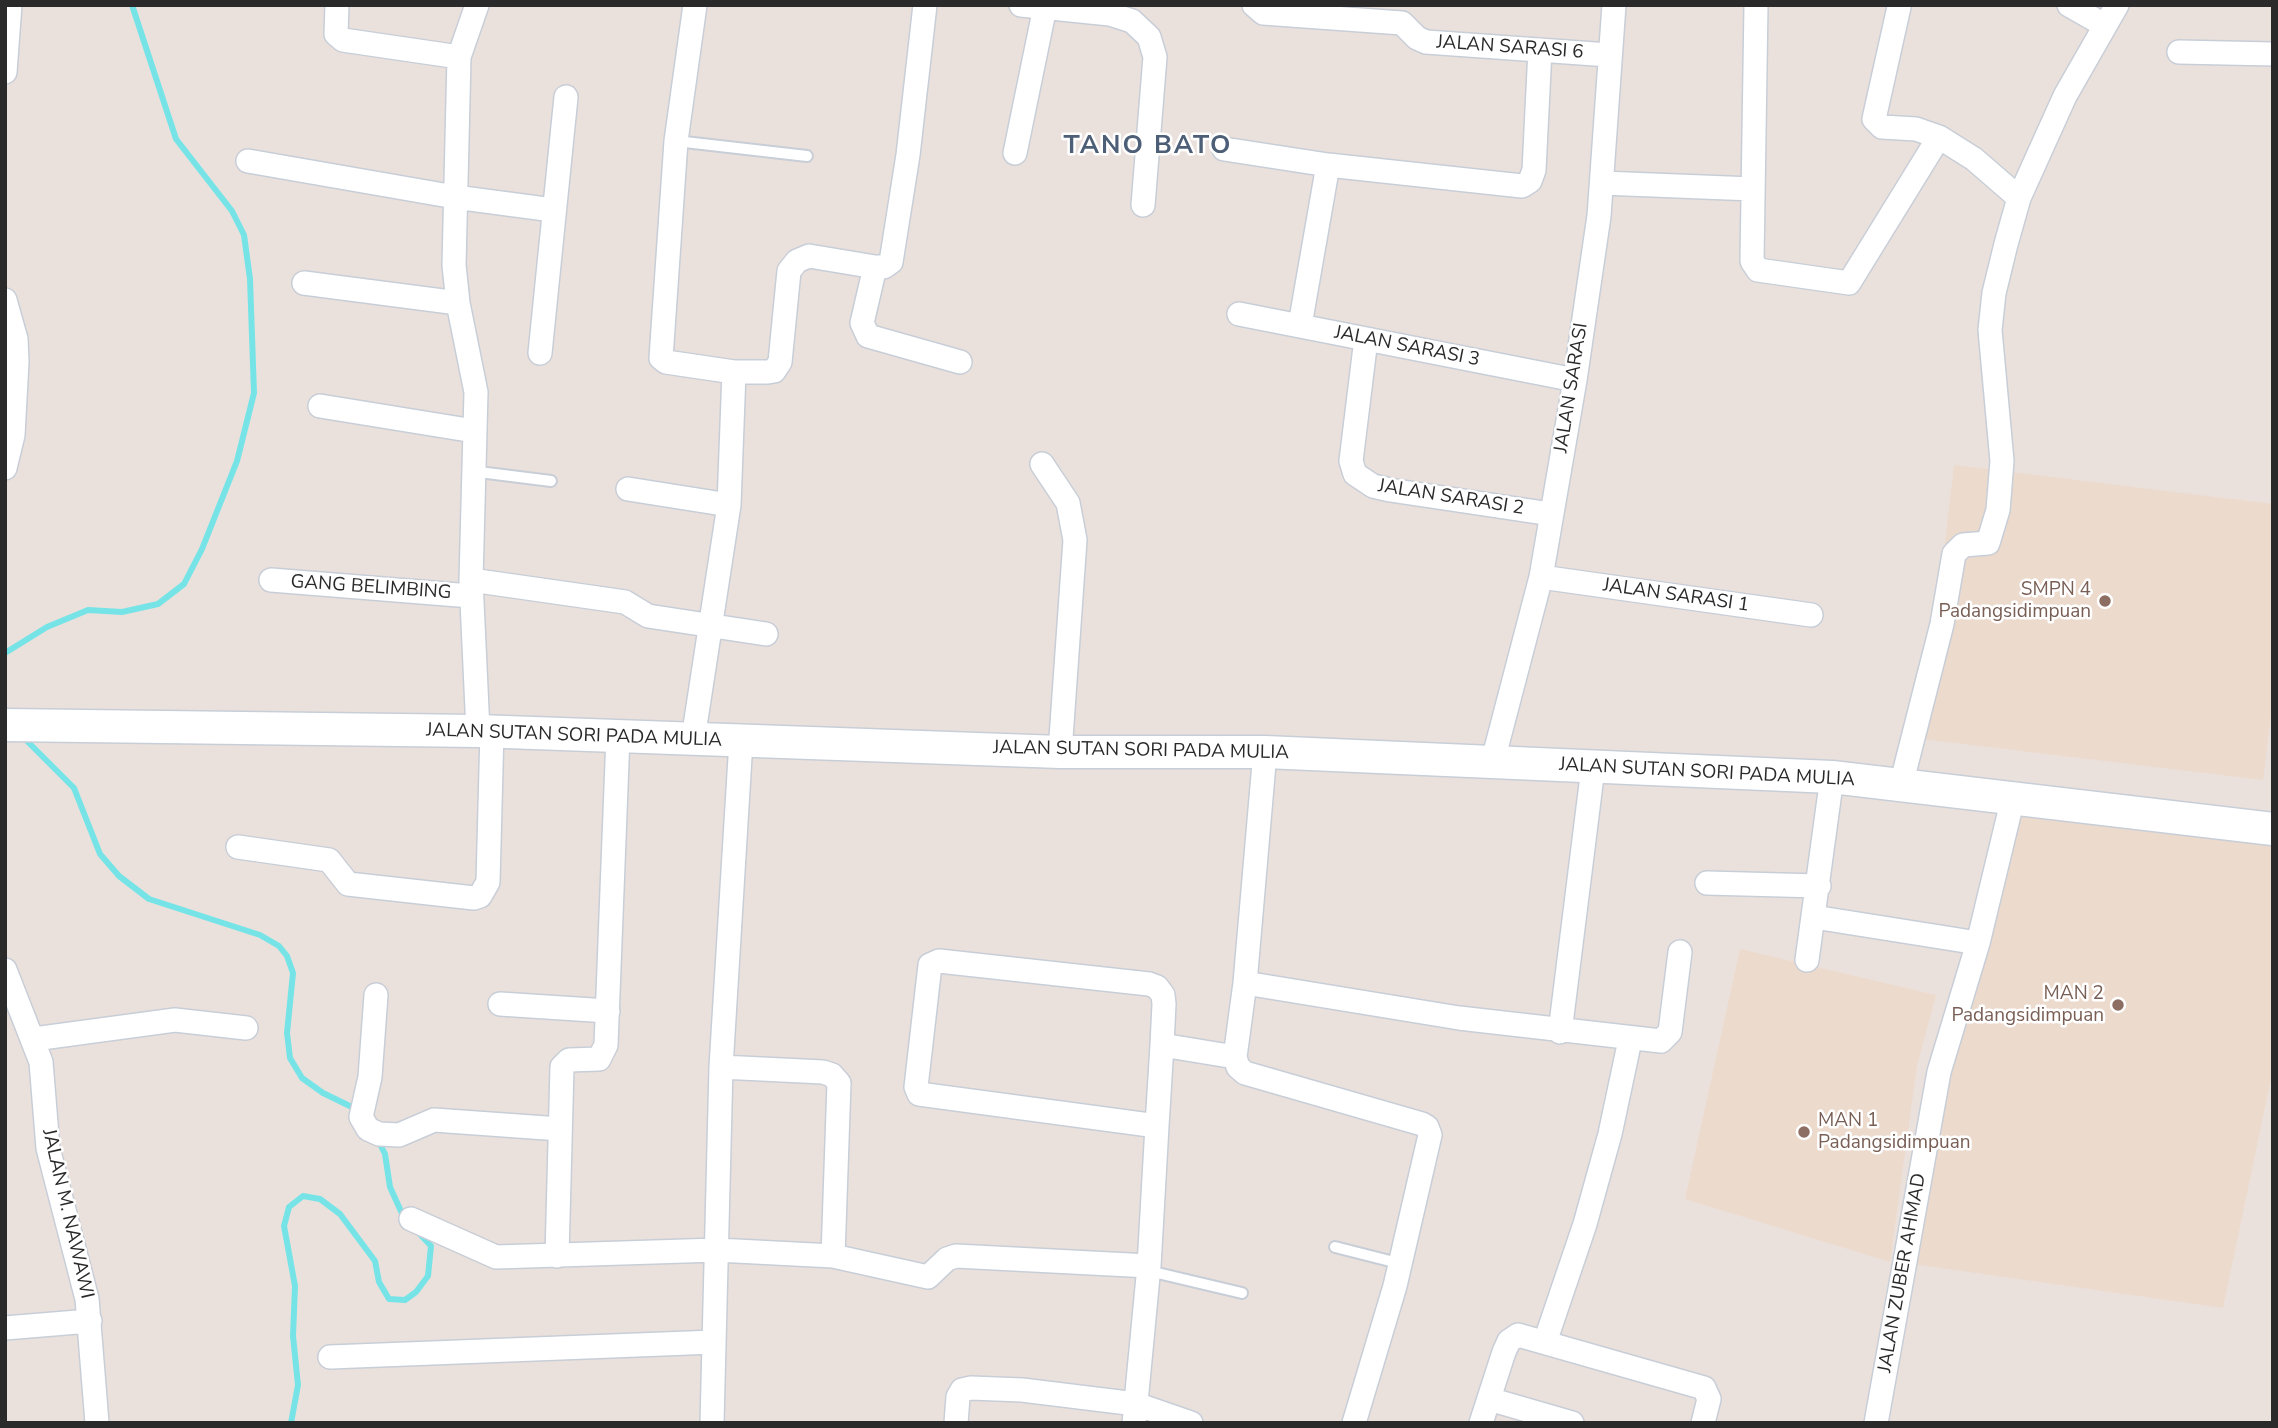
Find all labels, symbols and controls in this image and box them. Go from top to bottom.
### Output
street label: JALAN SARASI 6 [1436,31,1584,65]
district label: TANO BATO [1065,131,1231,163]
street label: JALAN SARASI 3 [1333,322,1481,372]
street label: JALAN SARASI [1550,322,1594,454]
street label: JALAN SARASI 2 [1376,475,1526,521]
street label: GANG BELIMBING [290,571,452,605]
street label: JALAN SARASI 1 [1601,574,1751,618]
place label: SMPN 4 Padangsidimpuan [1938,579,2091,623]
marker: SMPN 4 Padangsidimpuan [2097,593,2113,609]
street label: JALAN SUTAN SORI PADA MULIA [426,719,722,753]
street label: JALAN SUTAN SORI PADA MULIA [993,737,1289,765]
street label: JALAN SUTAN SORI PADA MULIA [1559,754,1855,792]
place label: MAN 2 Padangsidimpuan [1951,983,2104,1027]
marker: MAN 2 Padangsidimpuan [2110,997,2126,1013]
place label: MAN 1 Padangsidimpuan [1818,1110,1971,1154]
marker: MAN 1 Padangsidimpuan [1796,1124,1812,1140]
street label: JALAN M. NAWAWI [36,1127,98,1301]
street label: JALAN ZUBER AHMAD [1874,1172,1932,1374]

